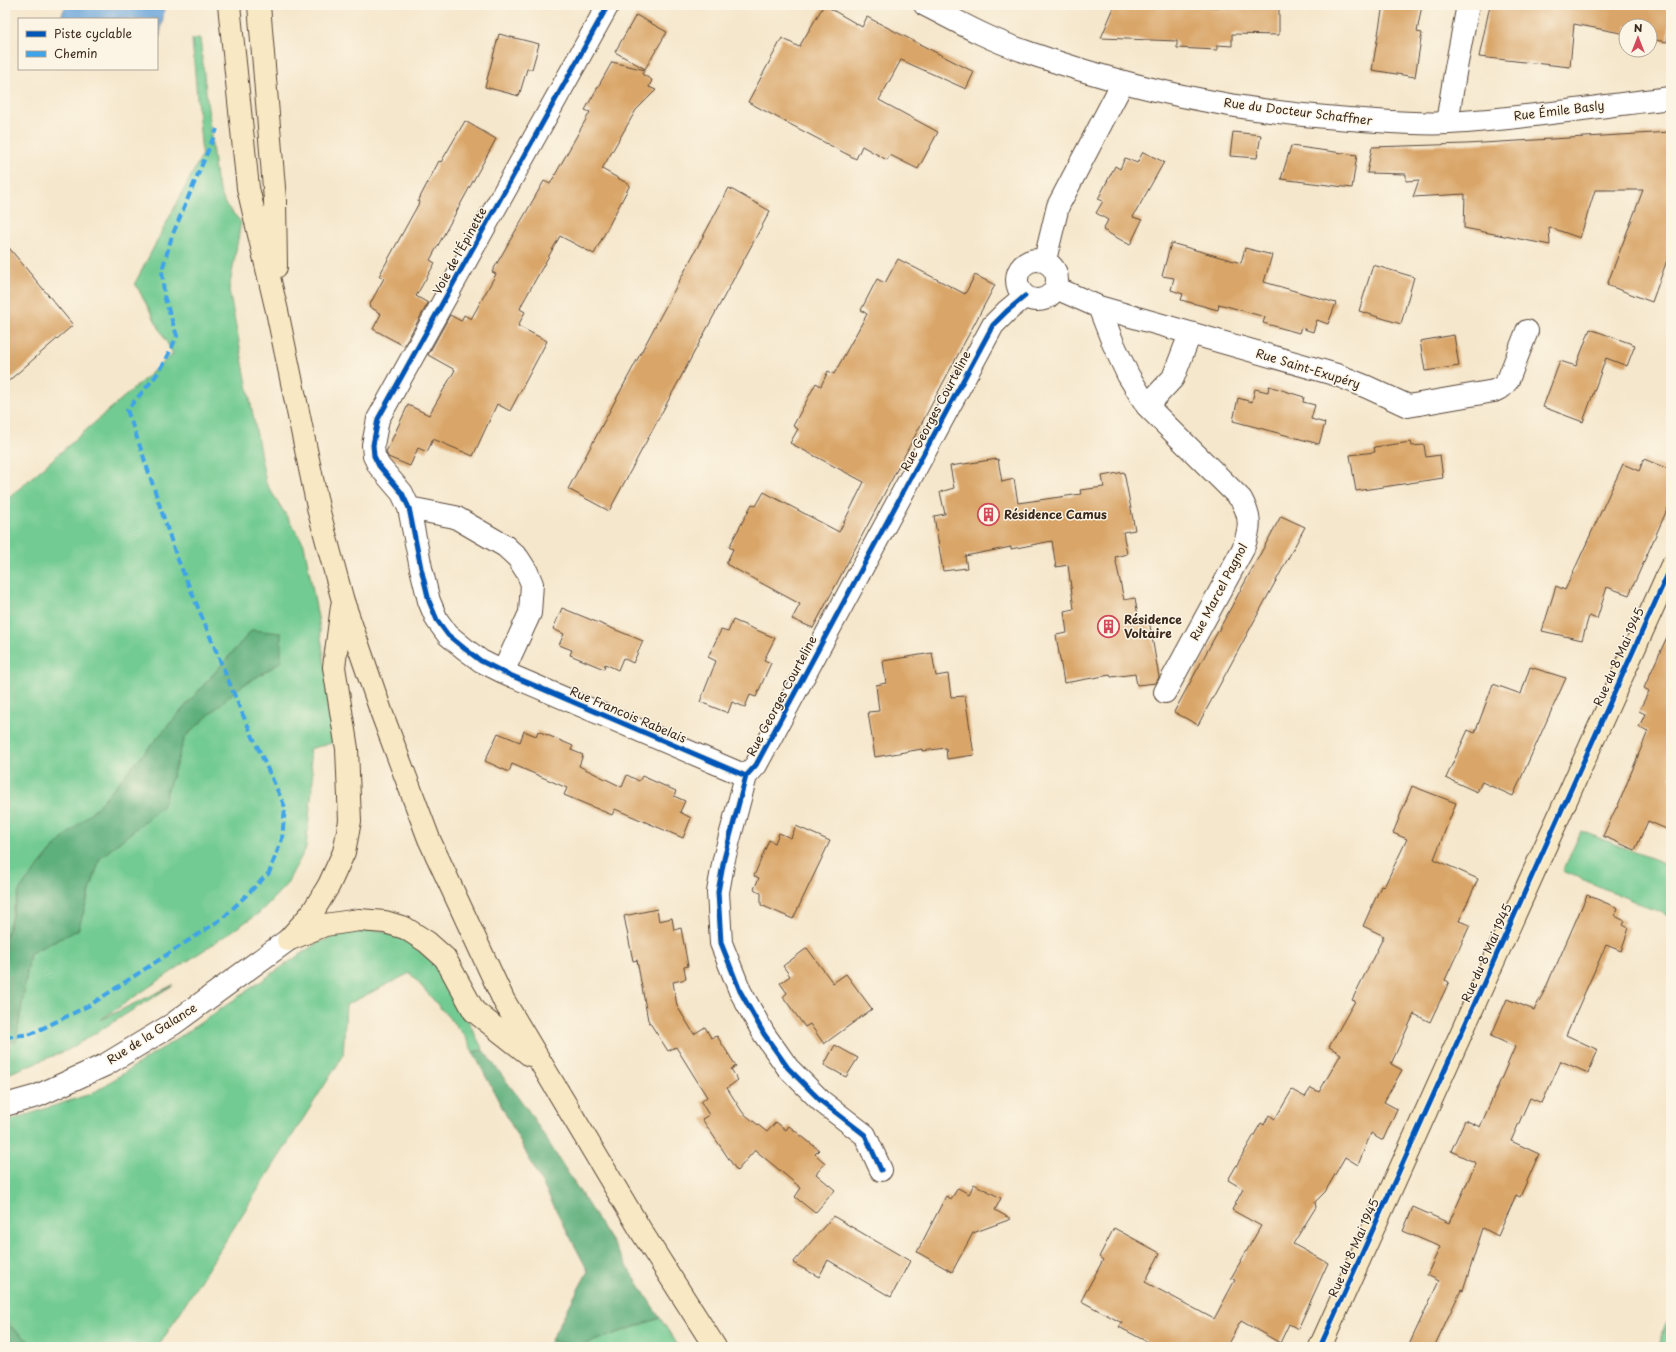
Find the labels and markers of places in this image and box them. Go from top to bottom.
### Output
building icon: Résidence Camus [975,502,1001,528]
place label: Résidence Camus [1004,505,1107,523]
place label: Résidence Voltaire [1124,610,1182,642]
building icon: Résidence Voltaire [1095,614,1121,640]

